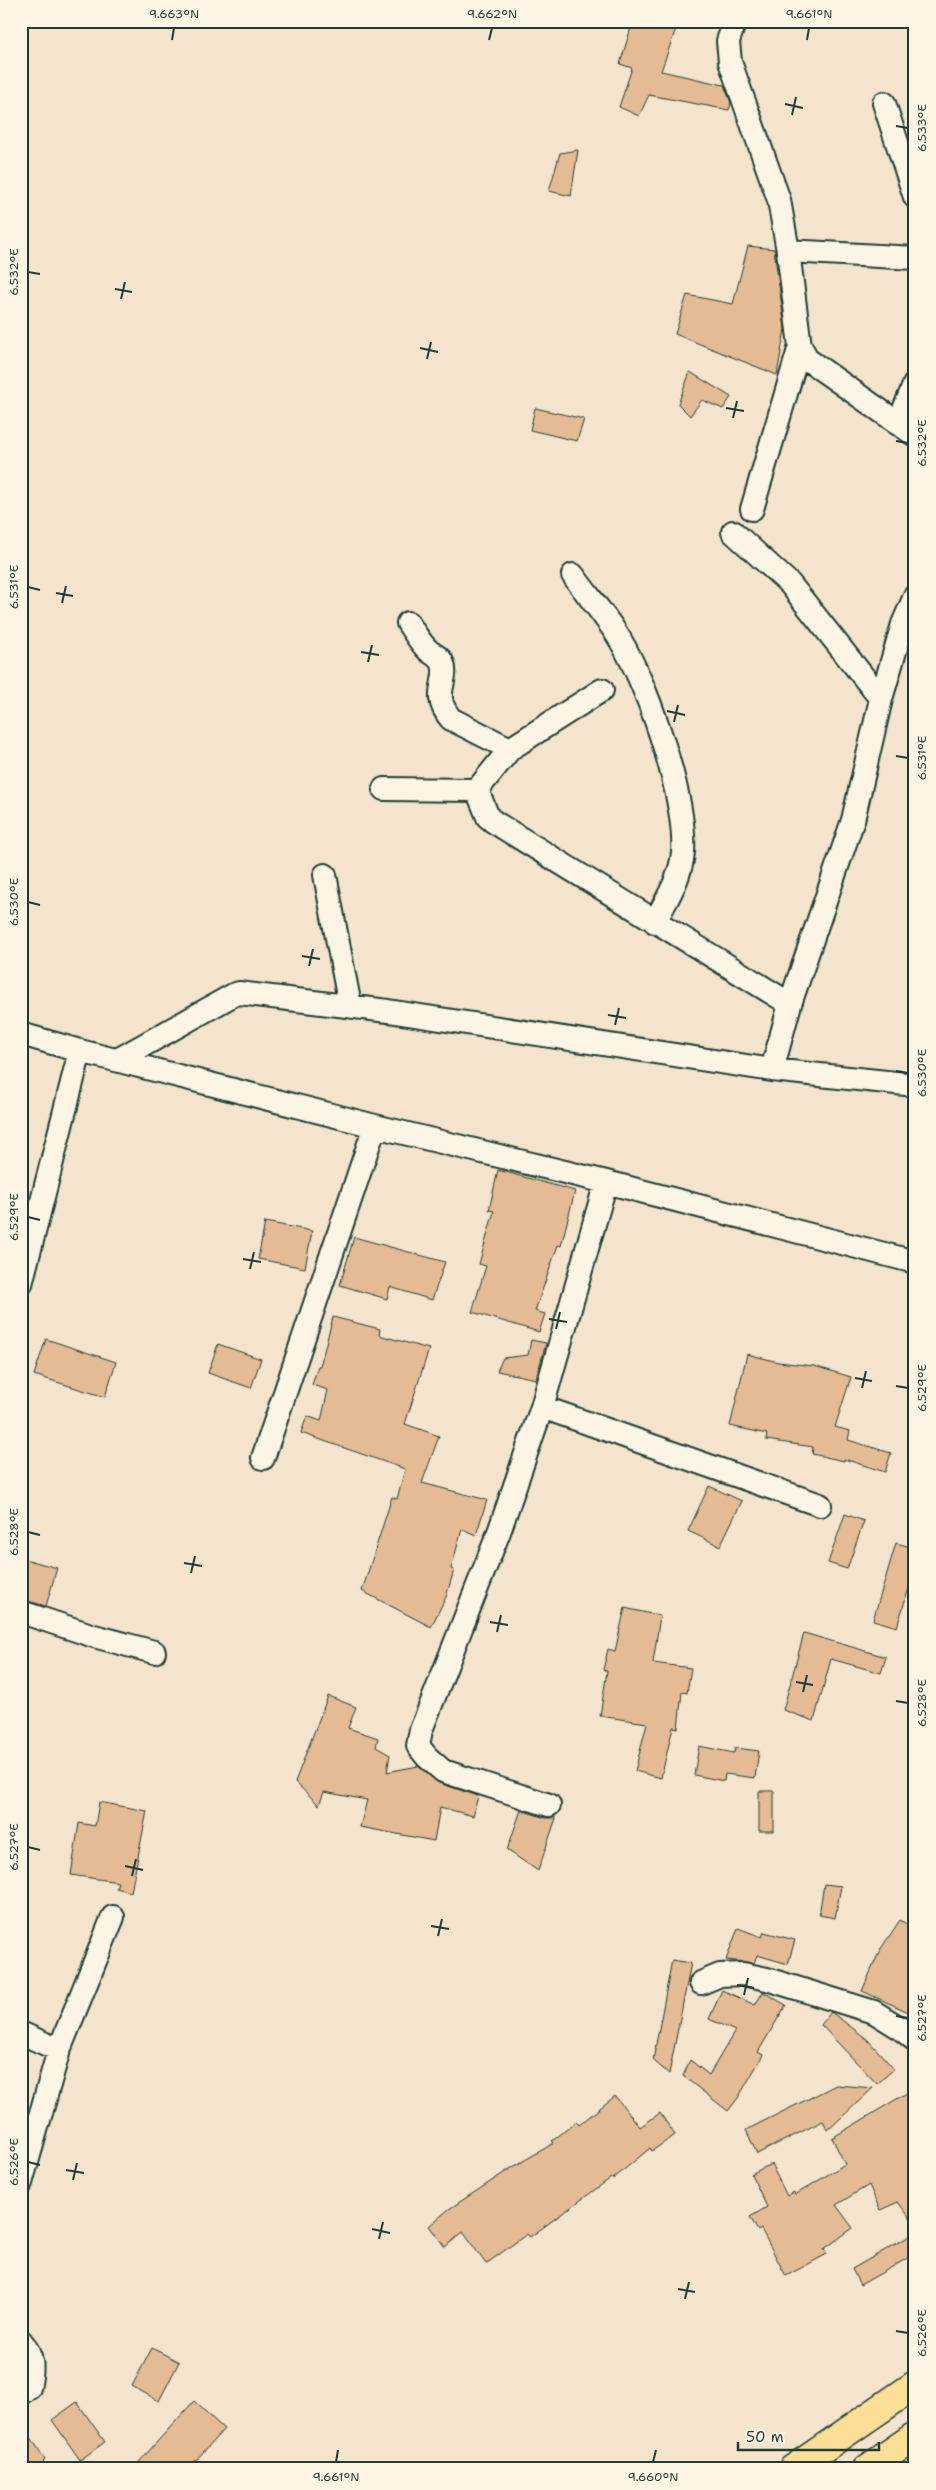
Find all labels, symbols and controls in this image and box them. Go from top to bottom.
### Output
text: 9.663°N [149,6,199,22]
text: 9.662°N [467,6,517,22]
text: 9.661°N [786,6,832,22]
text: 6.533°E [914,104,930,152]
text: 6.532°E [6,248,22,296]
text: 6.532°E [914,419,930,467]
text: 6.531°E [6,565,22,609]
text: 6.531°E [914,736,930,780]
text: 6.530°E [6,878,22,926]
text: 6.530°E [914,1049,930,1097]
text: 6.529°E [6,1193,22,1241]
text: 6.529°E [914,1364,930,1412]
text: 6.528°E [6,1508,22,1556]
text: 6.528°E [914,1679,930,1727]
text: 6.527°E [6,1823,22,1871]
text: 6.527°E [914,1994,930,2042]
text: 6.526°E [6,2138,22,2186]
text: 6.526°E [914,2309,930,2357]
scale bar [738,2420,880,2452]
text: 50 m [746,2427,784,2447]
text: 9.661°N [313,2469,359,2485]
text: 9.660°N [628,2469,678,2485]

